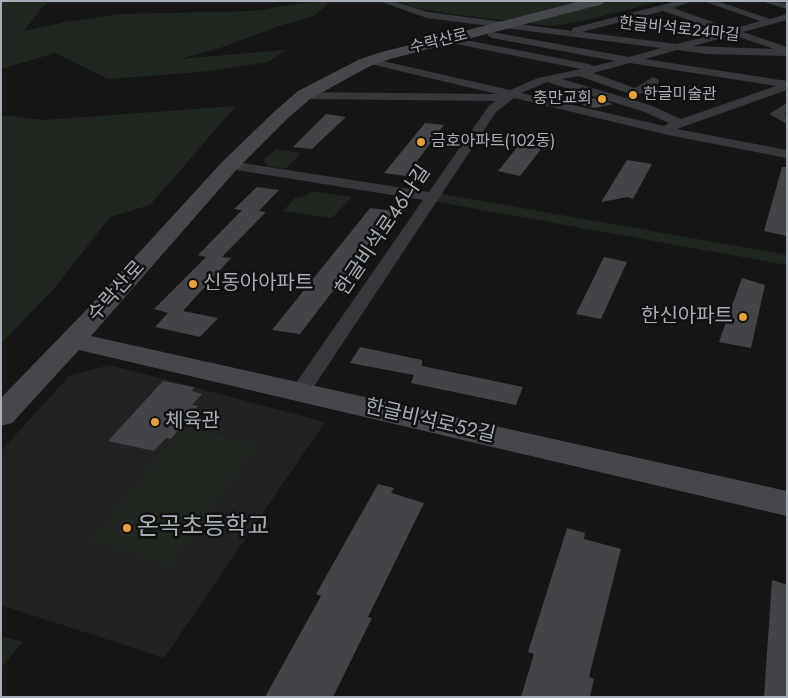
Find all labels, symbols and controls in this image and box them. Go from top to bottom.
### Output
street label: 한글비석로24마길 [618,14,740,46]
street label: 수락산로 [408,26,470,58]
place label: 한글미술관 [643,85,717,105]
place label: 충만교회 [533,89,592,109]
marker: 한글미술관 [627,89,639,101]
marker: 충만교회 [596,93,608,105]
place label: 금호아파트(102동) [431,132,555,152]
marker: 금호아파트(102동) [415,136,427,148]
street label: 한글비석로46나길 [332,161,436,301]
street label: 수락산로 [83,257,151,327]
place label: 신동아아파트 [203,272,313,296]
marker: 신동아아파트 [187,278,199,290]
place label: 한신아파트 [641,305,733,329]
marker: 한신아파트 [737,311,749,323]
street label: 한글비석로52길 [362,395,498,449]
place label: 체육관 [165,410,220,434]
marker: 체육관 [149,416,161,428]
place label: 온곡초등학교 [137,514,269,542]
marker: 온곡초등학교 [121,522,133,534]

